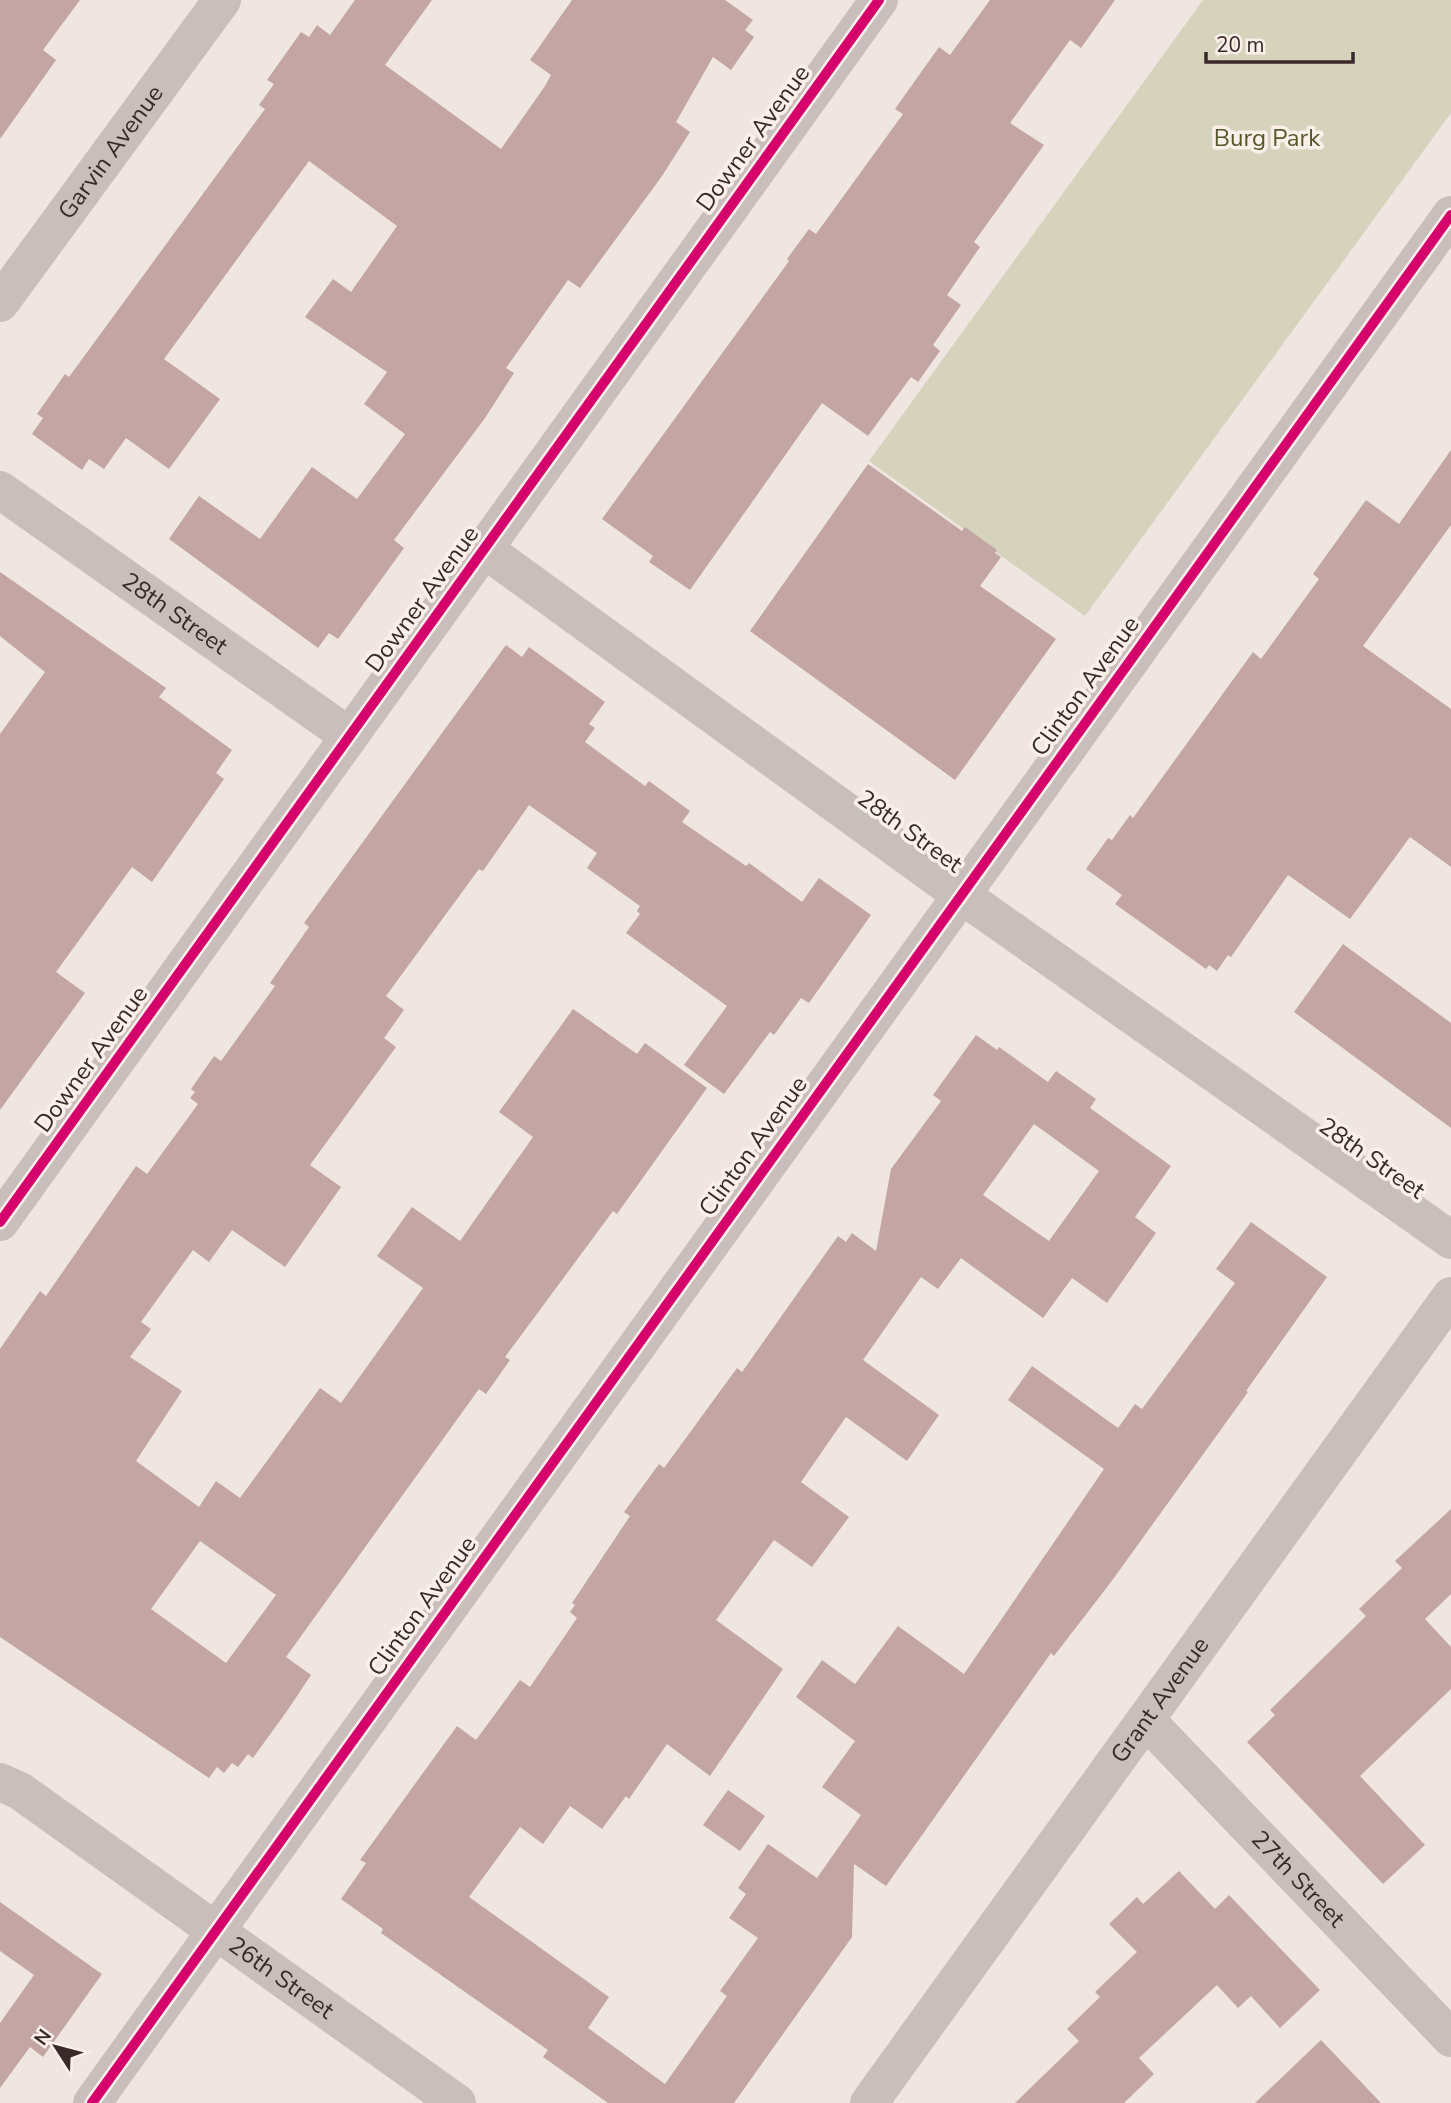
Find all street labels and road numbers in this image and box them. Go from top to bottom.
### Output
street label: Downer Avenue [689,58,817,218]
street label: Garvin Avenue [51,79,170,226]
street label: Downer Avenue [358,519,486,679]
street label: 28th Street [116,565,235,662]
street label: Clinton Avenue [1023,610,1147,762]
street label: 28th Street [851,782,969,880]
street label: Downer Avenue [27,979,155,1139]
street label: Clinton Avenue [691,1070,815,1222]
street label: 28th Street [1313,1110,1432,1207]
street label: Clinton Avenue [360,1530,484,1682]
street label: Grant Avenue [1103,1630,1216,1770]
street label: 27th Street [1244,1823,1353,1935]
street label: 26th Street [222,1929,341,2027]

